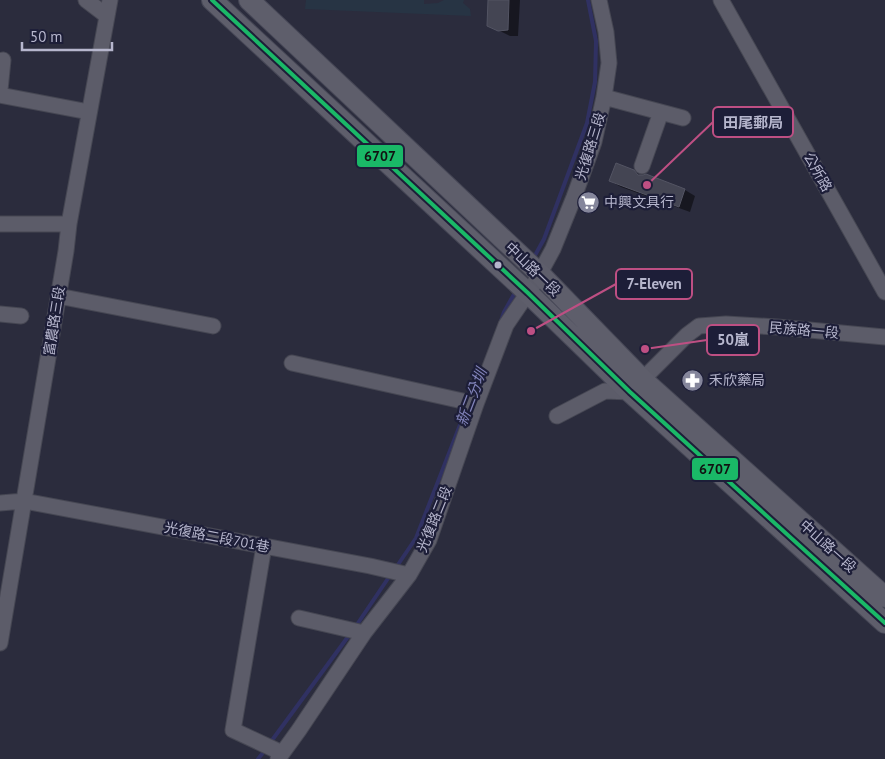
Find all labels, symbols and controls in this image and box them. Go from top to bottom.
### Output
scale bar [22,20,112,52]
text: 50 m [30,27,63,46]
callout: 田尾郵局 [713,107,793,137]
street label: 光復路三段 [571,110,609,182]
text: 田尾郵局 [723,113,783,132]
line badge: 6707 [356,144,404,168]
text: 6707 [364,147,396,165]
street label: 公所路 [800,149,836,195]
supermarket icon: 中興文具行 [576,190,600,214]
place label: 中興文具行 [604,193,674,211]
street label: 中山路一段 [502,238,564,300]
unlabelled marker [493,260,503,270]
callout: 7-Eleven [616,269,692,299]
text: 7-Eleven [626,274,682,293]
street label: 富農路三段 [40,285,68,357]
street label: 民族路一段 [768,318,840,342]
callout: 50嵐 [707,325,759,355]
text: 50嵐 [717,330,749,349]
water label: 新二分圳 [451,364,491,428]
pharmacy icon: 禾欣藥局 [681,368,705,392]
place label: 禾欣藥局 [709,371,765,389]
line badge: 6707 [691,457,739,481]
text: 6707 [699,460,731,478]
street label: 光復路二段 [413,483,455,555]
street label: 中山路一段 [796,516,860,576]
street label: 光復路二段701巷 [163,518,271,556]

